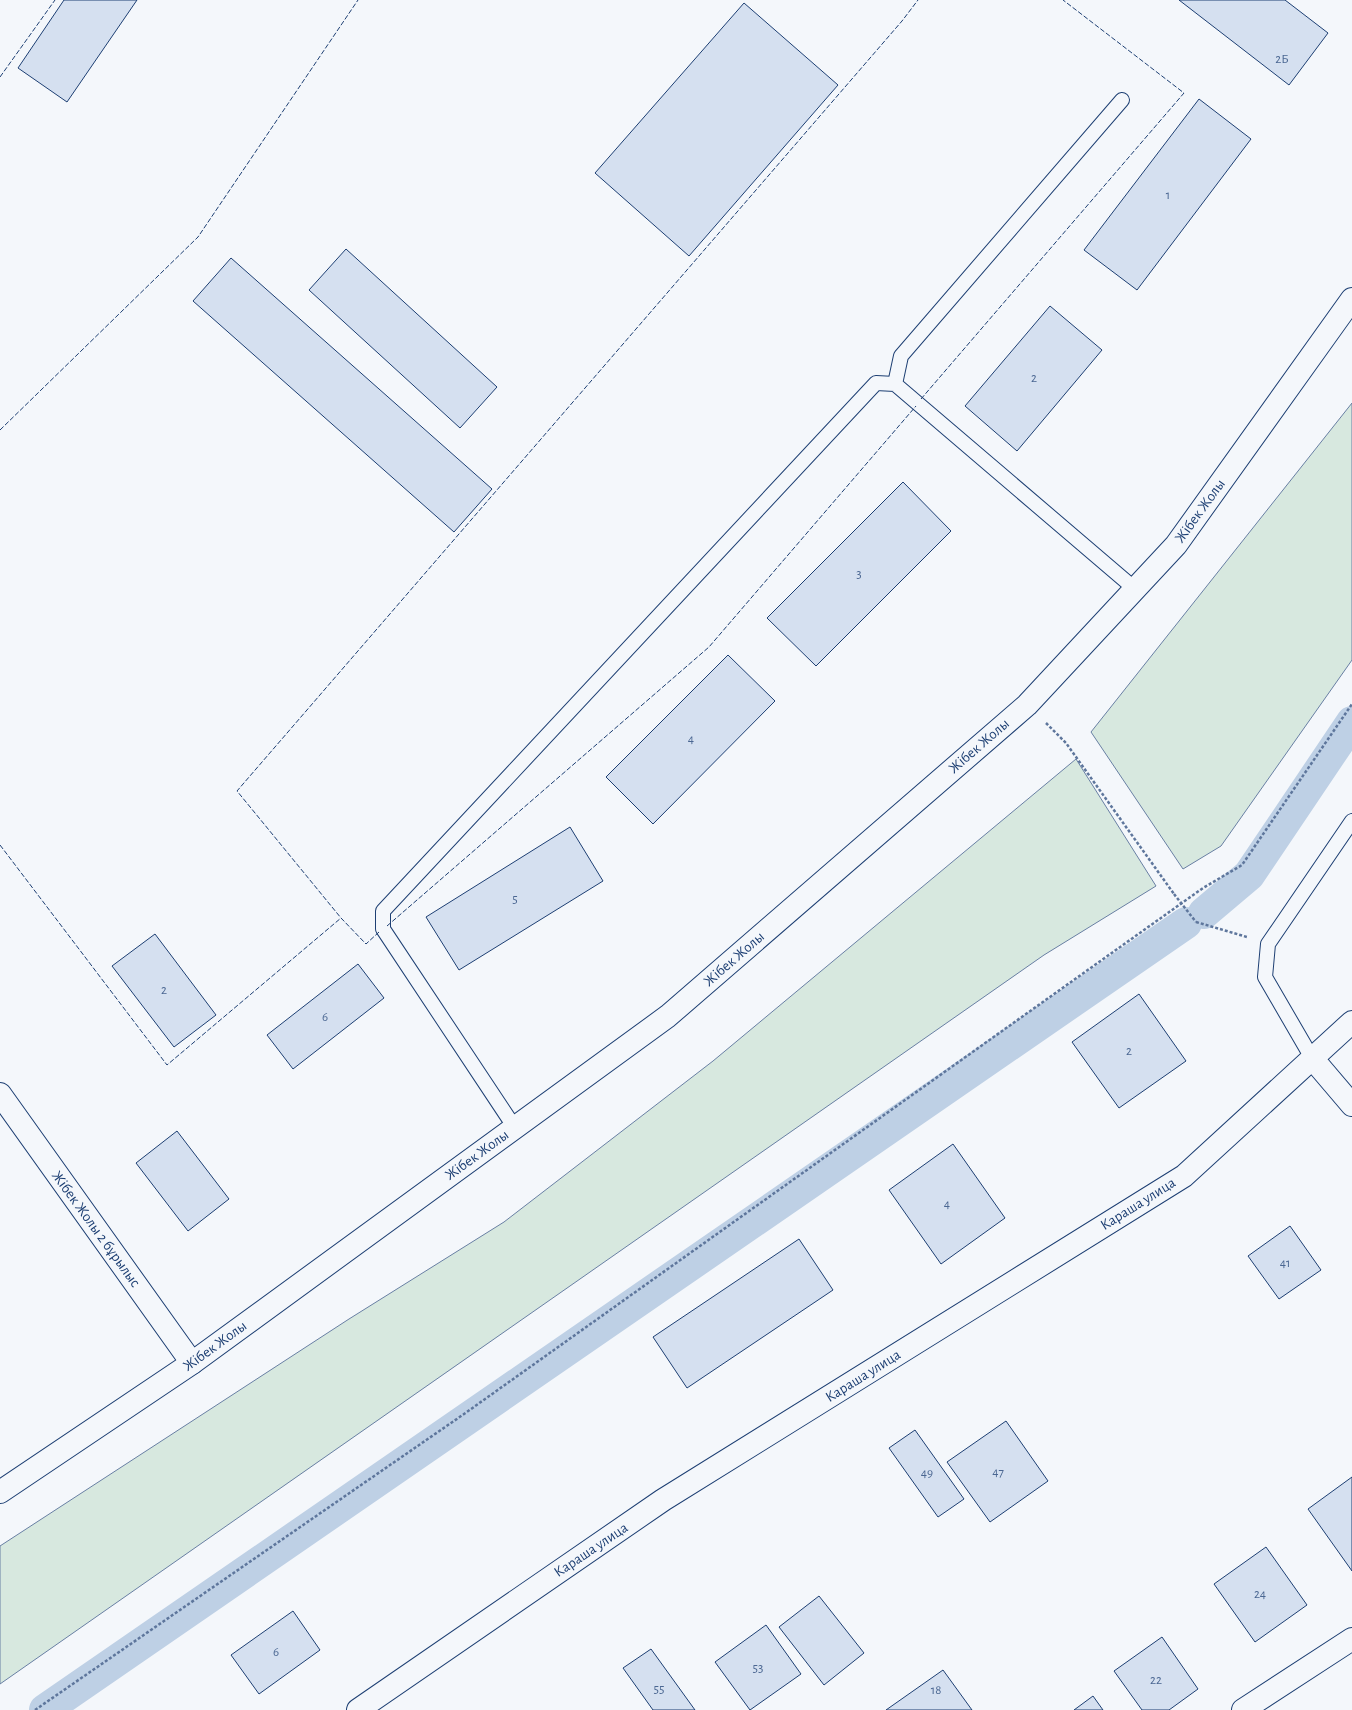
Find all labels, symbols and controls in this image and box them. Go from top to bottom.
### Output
house number: 2Б [1275,53,1289,66]
house number: 1 [1166,189,1170,202]
house number: 2 [1031,372,1037,385]
street label: Жібек Жолы [1172,476,1228,546]
house number: 3 [856,568,862,581]
street label: Жібек Жолы [946,716,1012,776]
house number: 4 [688,733,694,746]
house number: 5 [512,893,518,906]
street label: Жібек Жолы [701,929,767,989]
house number: 2 [161,984,167,997]
house number: 6 [322,1011,328,1024]
house number: 2 [1126,1045,1132,1058]
street label: Жібек Жолы [442,1127,512,1183]
street label: Жібек Жолы 2 бұрылыс [49,1168,143,1290]
street label: Караша улица [1098,1175,1178,1233]
house number: 4 [944,1198,950,1211]
house number: 41 [1280,1257,1290,1270]
street label: Жібек Жолы [180,1318,250,1374]
street label: Караша улица [823,1347,903,1405]
house number: 47 [992,1466,1004,1479]
house number: 49 [921,1467,933,1480]
street label: Караша улица [551,1520,631,1580]
house number: 24 [1254,1588,1266,1601]
house number: 6 [273,1646,279,1659]
house number: 53 [753,1662,763,1675]
house number: 22 [1150,1674,1162,1687]
house number: 55 [654,1683,664,1696]
house number: 18 [931,1684,941,1697]

